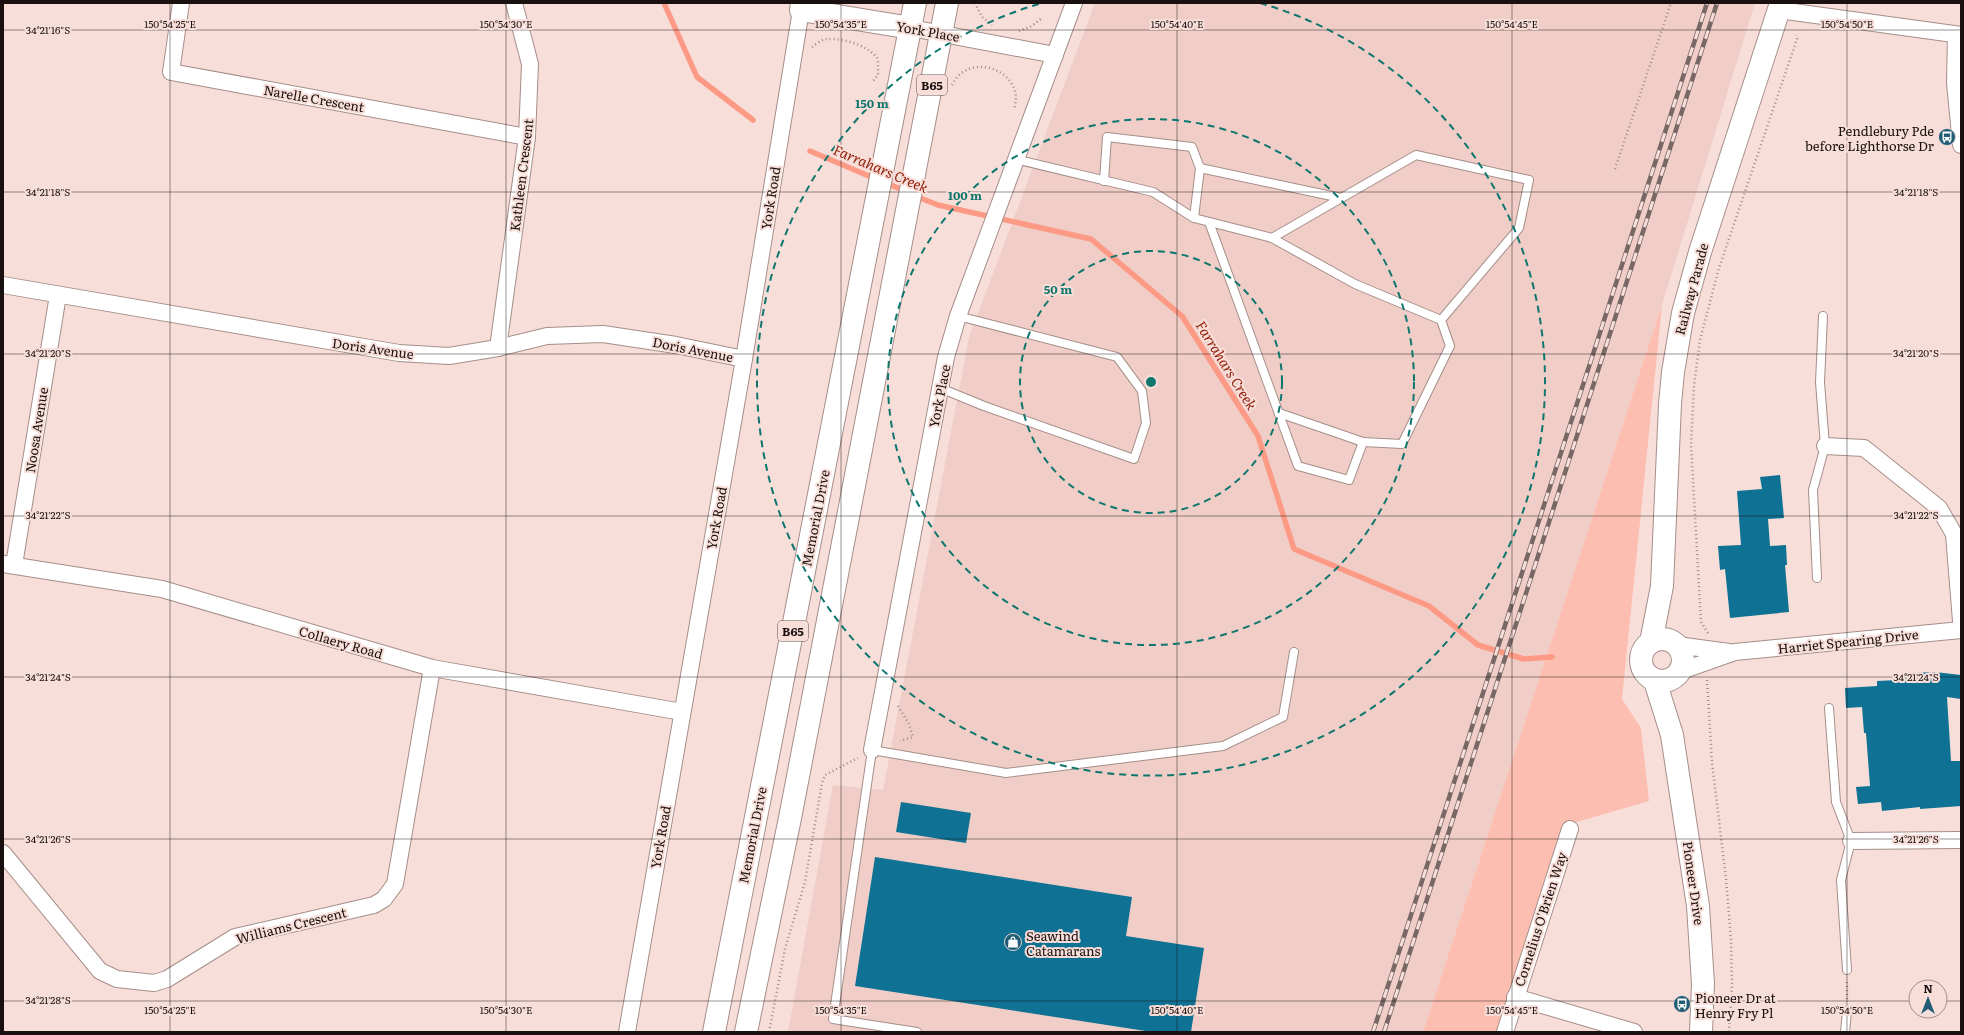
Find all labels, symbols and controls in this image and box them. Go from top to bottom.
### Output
text: 150°54'25"E [144,16,196,31]
text: 150°54'30"E [480,16,532,31]
text: 150°54'35"E [815,16,867,31]
street label: York Place [895,16,962,46]
text: 150°54'40"E [1151,16,1203,31]
text: 150°54'45"E [1486,16,1538,31]
text: 150°54'50"E [1821,16,1873,31]
text: 34°21'16"S [26,22,70,37]
road number: B65 [917,75,947,95]
street label: Narelle Crescent [262,80,366,116]
text: 150 m [855,94,889,112]
street label: Kathleen Crescent [505,117,537,232]
place label: Pendlebury Pde before Lighthorse Dr [1805,121,1935,155]
bus stop icon: Pendlebury Pde before Lighthorse Dr [1937,127,1957,147]
water label: Farrahars Creek [830,139,932,197]
street label: York Road [756,165,784,231]
text: 34°21'18"S [26,184,70,199]
text: 34°21'18"S [1894,184,1938,199]
text: 100 m [948,186,982,204]
street label: Railway Parade [1670,241,1712,337]
text: 50 m [1044,280,1072,298]
water label: Farrahars Creek [1192,317,1263,414]
street label: Doris Avenue [651,332,735,366]
street label: Doris Avenue [331,333,415,363]
text: 34°21'20"S [25,345,71,360]
text: 34°21'20"S [1893,345,1939,360]
street label: York Place [924,362,955,429]
centre of rings [1144,375,1158,389]
street label: Noosa Avenue [20,386,52,474]
street label: Memorial Drive [796,468,834,568]
street label: York Road [701,485,731,551]
text: 34°21'22"S [25,507,71,522]
text: 34°21'22"S [1893,507,1939,522]
street label: Collaery Road [297,621,385,663]
road number: B65 [778,621,808,641]
street label: Harriet Spearing Drive [1777,624,1920,658]
text: 34°21'24"S [25,669,71,684]
text: 34°21'24"S [1893,669,1939,684]
street label: Memorial Drive [733,785,771,885]
street label: York Road [645,804,675,870]
text: 34°21'26"S [25,831,71,846]
text: 34°21'26"S [1893,831,1939,846]
street label: Pioneer Drive [1679,840,1709,926]
street label: Cornelius O'Brien Way [1509,849,1571,989]
street label: Williams Crescent [234,902,349,948]
place label: Seawind Catamarans [1026,926,1101,960]
shop icon: Seawind Catamarans [1003,932,1023,952]
north arrow [1908,979,1948,1019]
text: N [1923,980,1933,996]
place label: Pioneer Dr at Henry Fry Pl [1695,988,1777,1022]
text: 34°21'28"S [25,992,71,1007]
bus stop icon: Pioneer Dr at Henry Fry Pl [1672,994,1692,1014]
text: 150°54'25"E [144,1002,196,1017]
text: 150°54'30"E [480,1002,532,1017]
text: 150°54'35"E [815,1002,867,1017]
text: 150°54'40"E [1151,1002,1203,1017]
text: 150°54'45"E [1486,1002,1538,1017]
text: 150°54'50"E [1821,1002,1873,1017]

